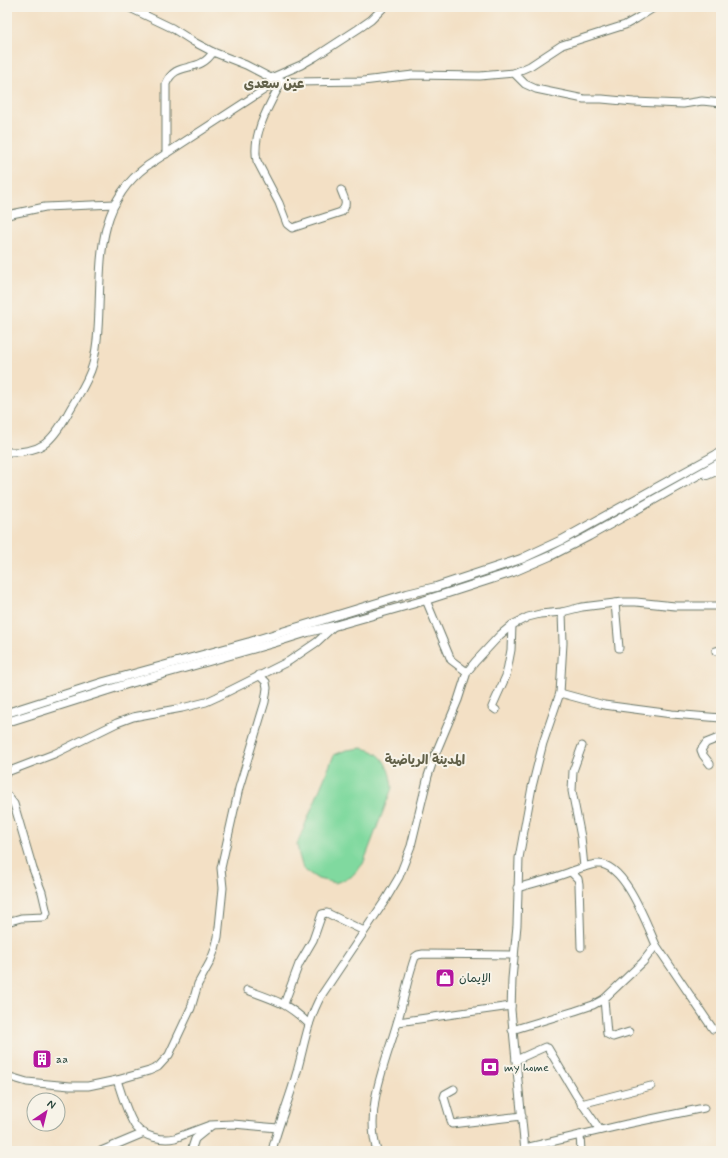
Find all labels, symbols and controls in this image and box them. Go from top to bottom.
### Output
district label: عين سعدى [244,75,305,93]
district label: المدينة الرياضية [385,752,465,769]
shop icon: الإيمان [434,967,456,989]
place label: الإيمان [459,971,491,987]
building icon: aa [31,1048,53,1070]
place label: aa [56,1052,68,1068]
bank icon: my home [479,1056,501,1078]
place label: my home [504,1060,549,1076]
north arrow [26,1092,66,1132]
text: N [44,1097,58,1112]

